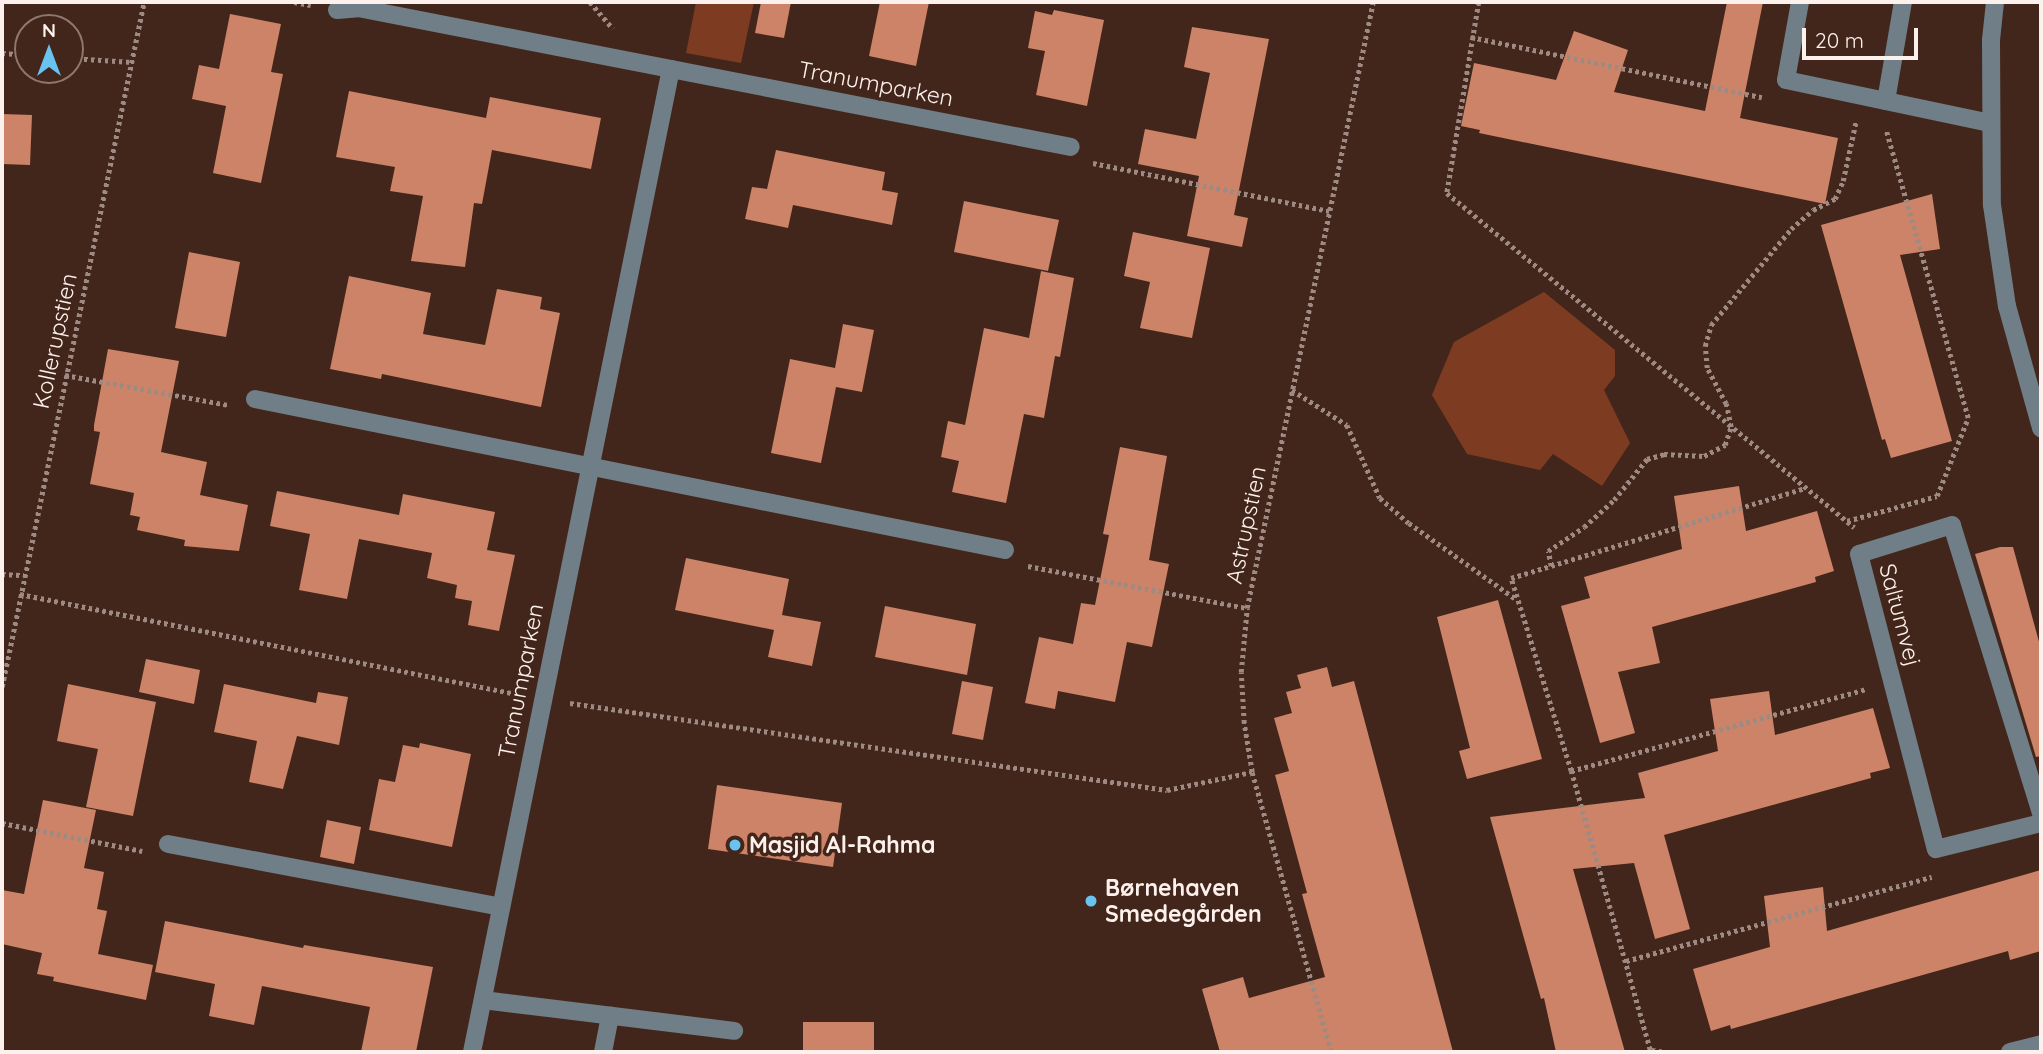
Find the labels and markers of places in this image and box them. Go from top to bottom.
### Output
place label: Masjid Al-Rahma [749,831,935,859]
marker: Masjid Al-Rahma [727,837,743,853]
place label: Børnehaven Smedegården [1105,874,1262,928]
marker: Børnehaven Smedegården [1083,893,1099,909]

